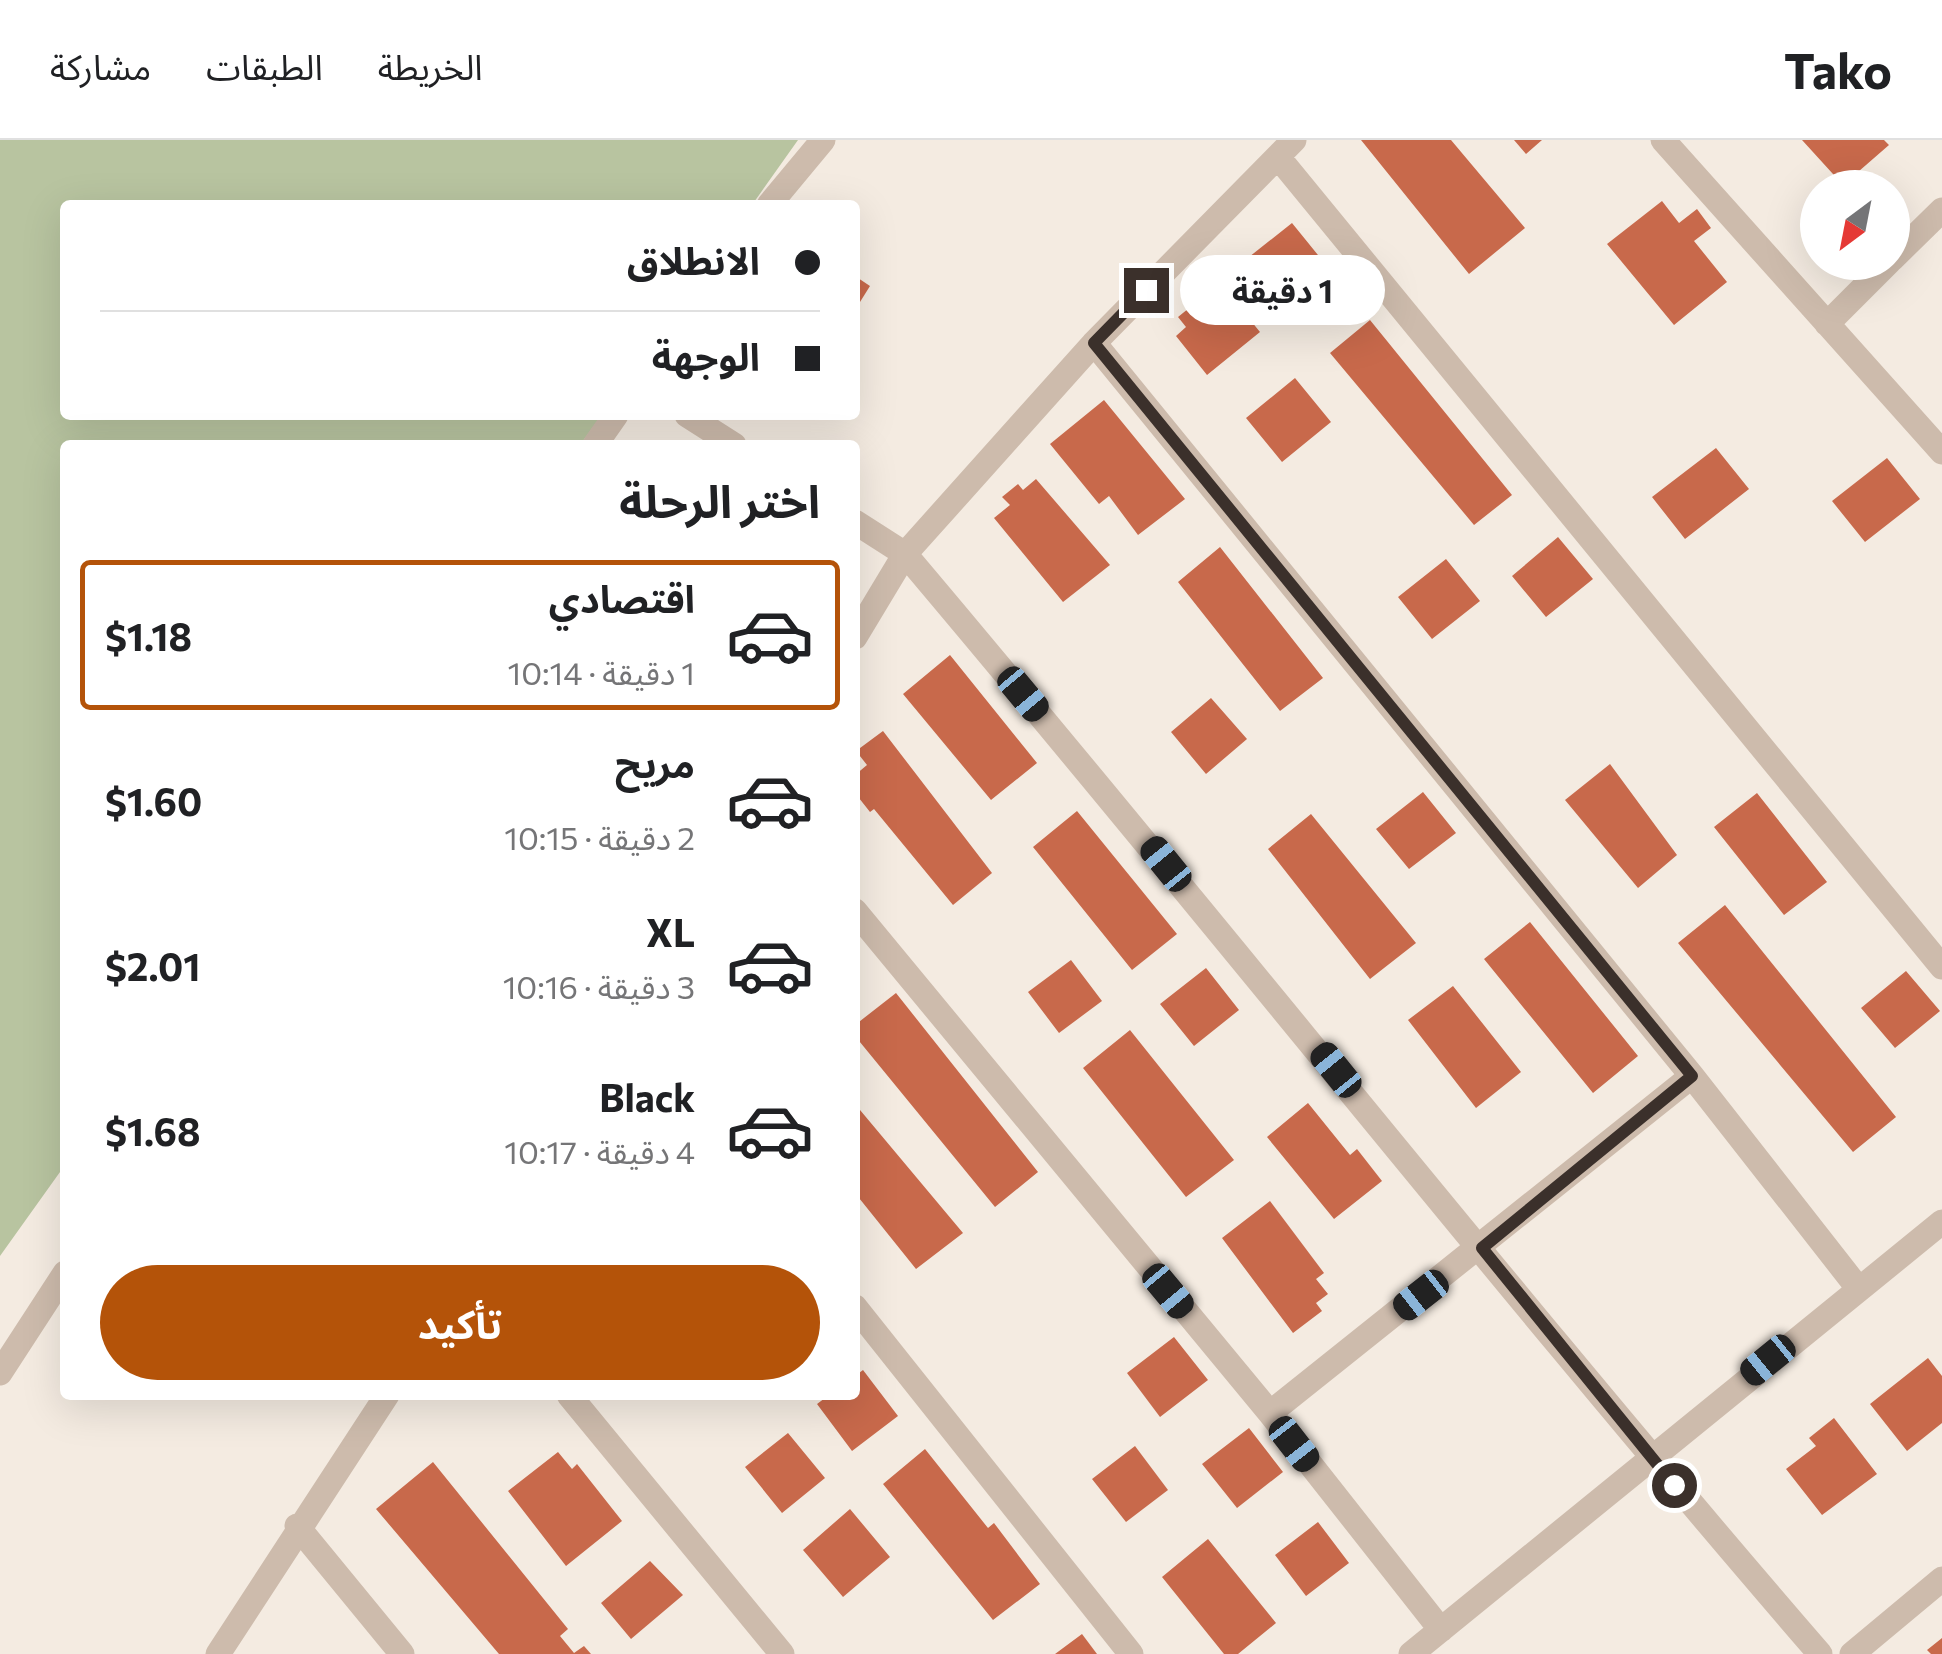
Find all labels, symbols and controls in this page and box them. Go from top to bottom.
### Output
text: Tako [1784,40,1892,99]
text: مشاركة [50,44,151,87]
text: الطبقات [206,44,323,87]
text: الخريطة [378,44,483,87]
north arrow [1800,170,1910,280]
map controls [1800,170,1910,280]
text: الانطلاق [627,236,760,283]
callout: 1 دقيقة [1181,255,1386,325]
route end [1124,268,1169,313]
text: 1 دقيقة [1232,270,1333,310]
text: الوجهة [652,332,760,379]
text: اختر الرحلة [619,472,820,527]
text: اقتصادي [549,574,695,621]
icon: car [725,590,815,680]
text: $1.18 [105,612,192,659]
text: 1 دقيقة · 10:14 [507,652,695,692]
car [992,661,1054,727]
text: مريح [615,739,695,786]
icon: car [725,755,815,845]
text: $1.60 [105,777,202,824]
text: 2 دقيقة · 10:15 [504,817,695,857]
car [1135,831,1197,897]
text: XL [646,908,695,955]
icon: car [725,920,815,1010]
text: $2.01 [105,942,200,989]
text: 3 دقيقة · 10:16 [503,966,695,1006]
car [1305,1037,1367,1103]
text: Black [599,1073,695,1120]
icon: car [725,1085,815,1175]
text: $1.68 [105,1107,201,1154]
text: 4 دقيقة · 10:17 [504,1131,695,1171]
car [1137,1258,1199,1324]
button: تأكيد [100,1265,820,1380]
car [1388,1265,1454,1325]
car [1735,1329,1801,1391]
car [1264,1411,1324,1477]
route start [1652,1463,1697,1508]

